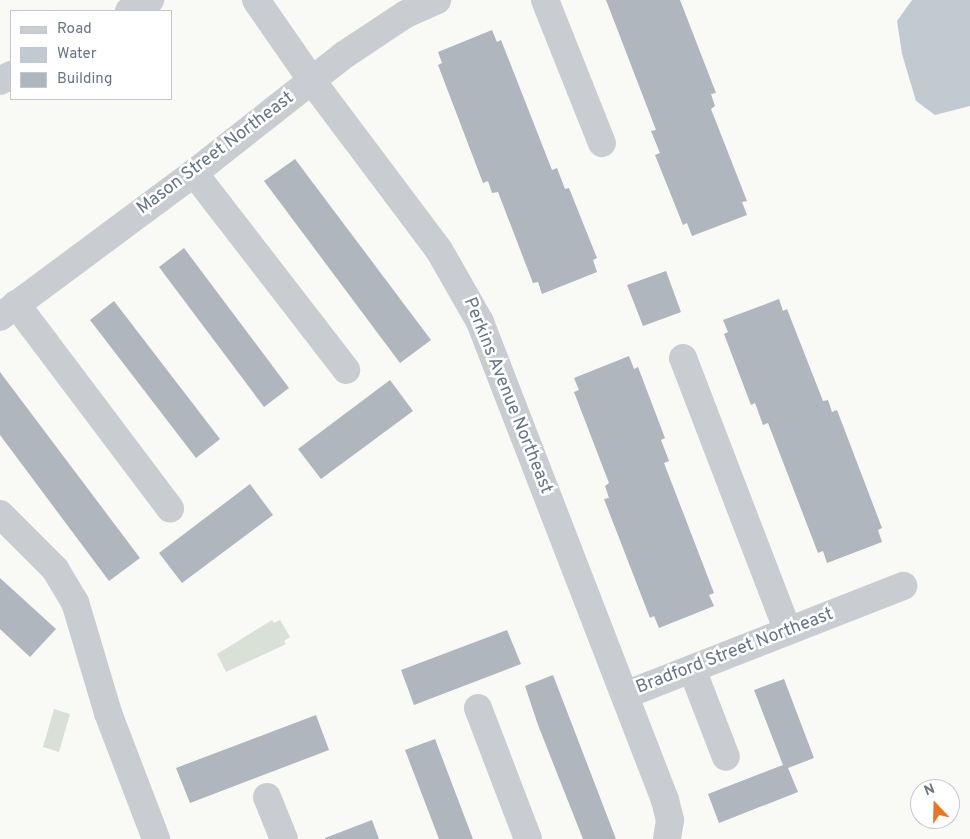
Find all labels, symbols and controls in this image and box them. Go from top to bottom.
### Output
legend [10,10,172,100]
text: Road [57,20,92,39]
text: Water [57,45,96,64]
text: Building [57,70,112,89]
street label: Mason Street Northeast [133,88,299,220]
street label: Perkins Avenue Northeast [458,294,556,498]
street label: Bradford Street Northeast [633,604,837,700]
north arrow [910,779,960,829]
text: N [922,781,938,800]

